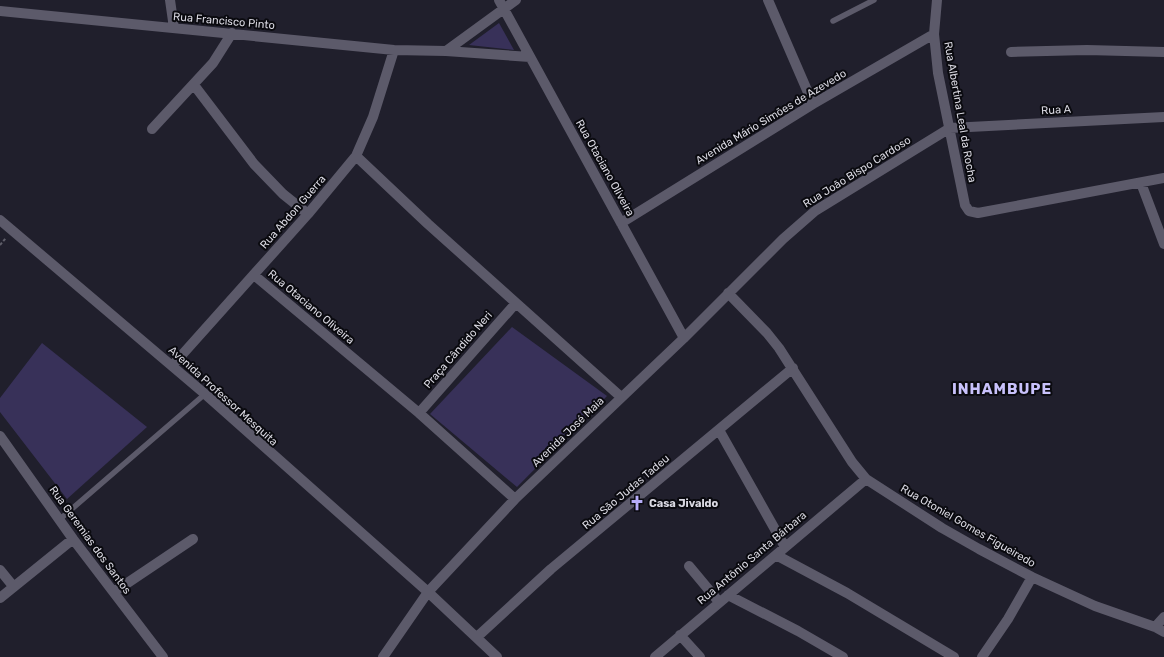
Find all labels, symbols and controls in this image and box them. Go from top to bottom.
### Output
street label: Rua Francisco Pinto [173,10,275,32]
street label: Rua Albertina Leal da Rocha [941,40,979,184]
street label: Avenida Mário Simões de Azevedo [693,67,849,167]
street label: Rua A [1041,103,1072,117]
street label: Rua Otaciano Oliveira [573,117,637,219]
street label: Rua João Bispo Cardoso [801,134,913,210]
street label: Rua Abdon Guerra [258,173,328,251]
street label: Rua Otaciano Oliveira [265,267,357,347]
street label: Praça Cândido Neri [421,309,495,391]
street label: Avenida Professor Mesquita [166,344,280,448]
district label: INHAMBUPE [952,380,1052,398]
street label: Avenida José Maia [529,394,607,470]
street label: Rua São Judas Tadeu [580,452,672,532]
street label: Rua Otoniel Gomes Figueiredo [898,482,1038,570]
street label: Rua Geremias dos Santos [46,484,134,597]
church icon: Casa Jivaldo [628,494,646,512]
place label: Casa Jivaldo [649,497,719,510]
street label: Rua Antônio Santa Bárbara [695,509,809,607]

